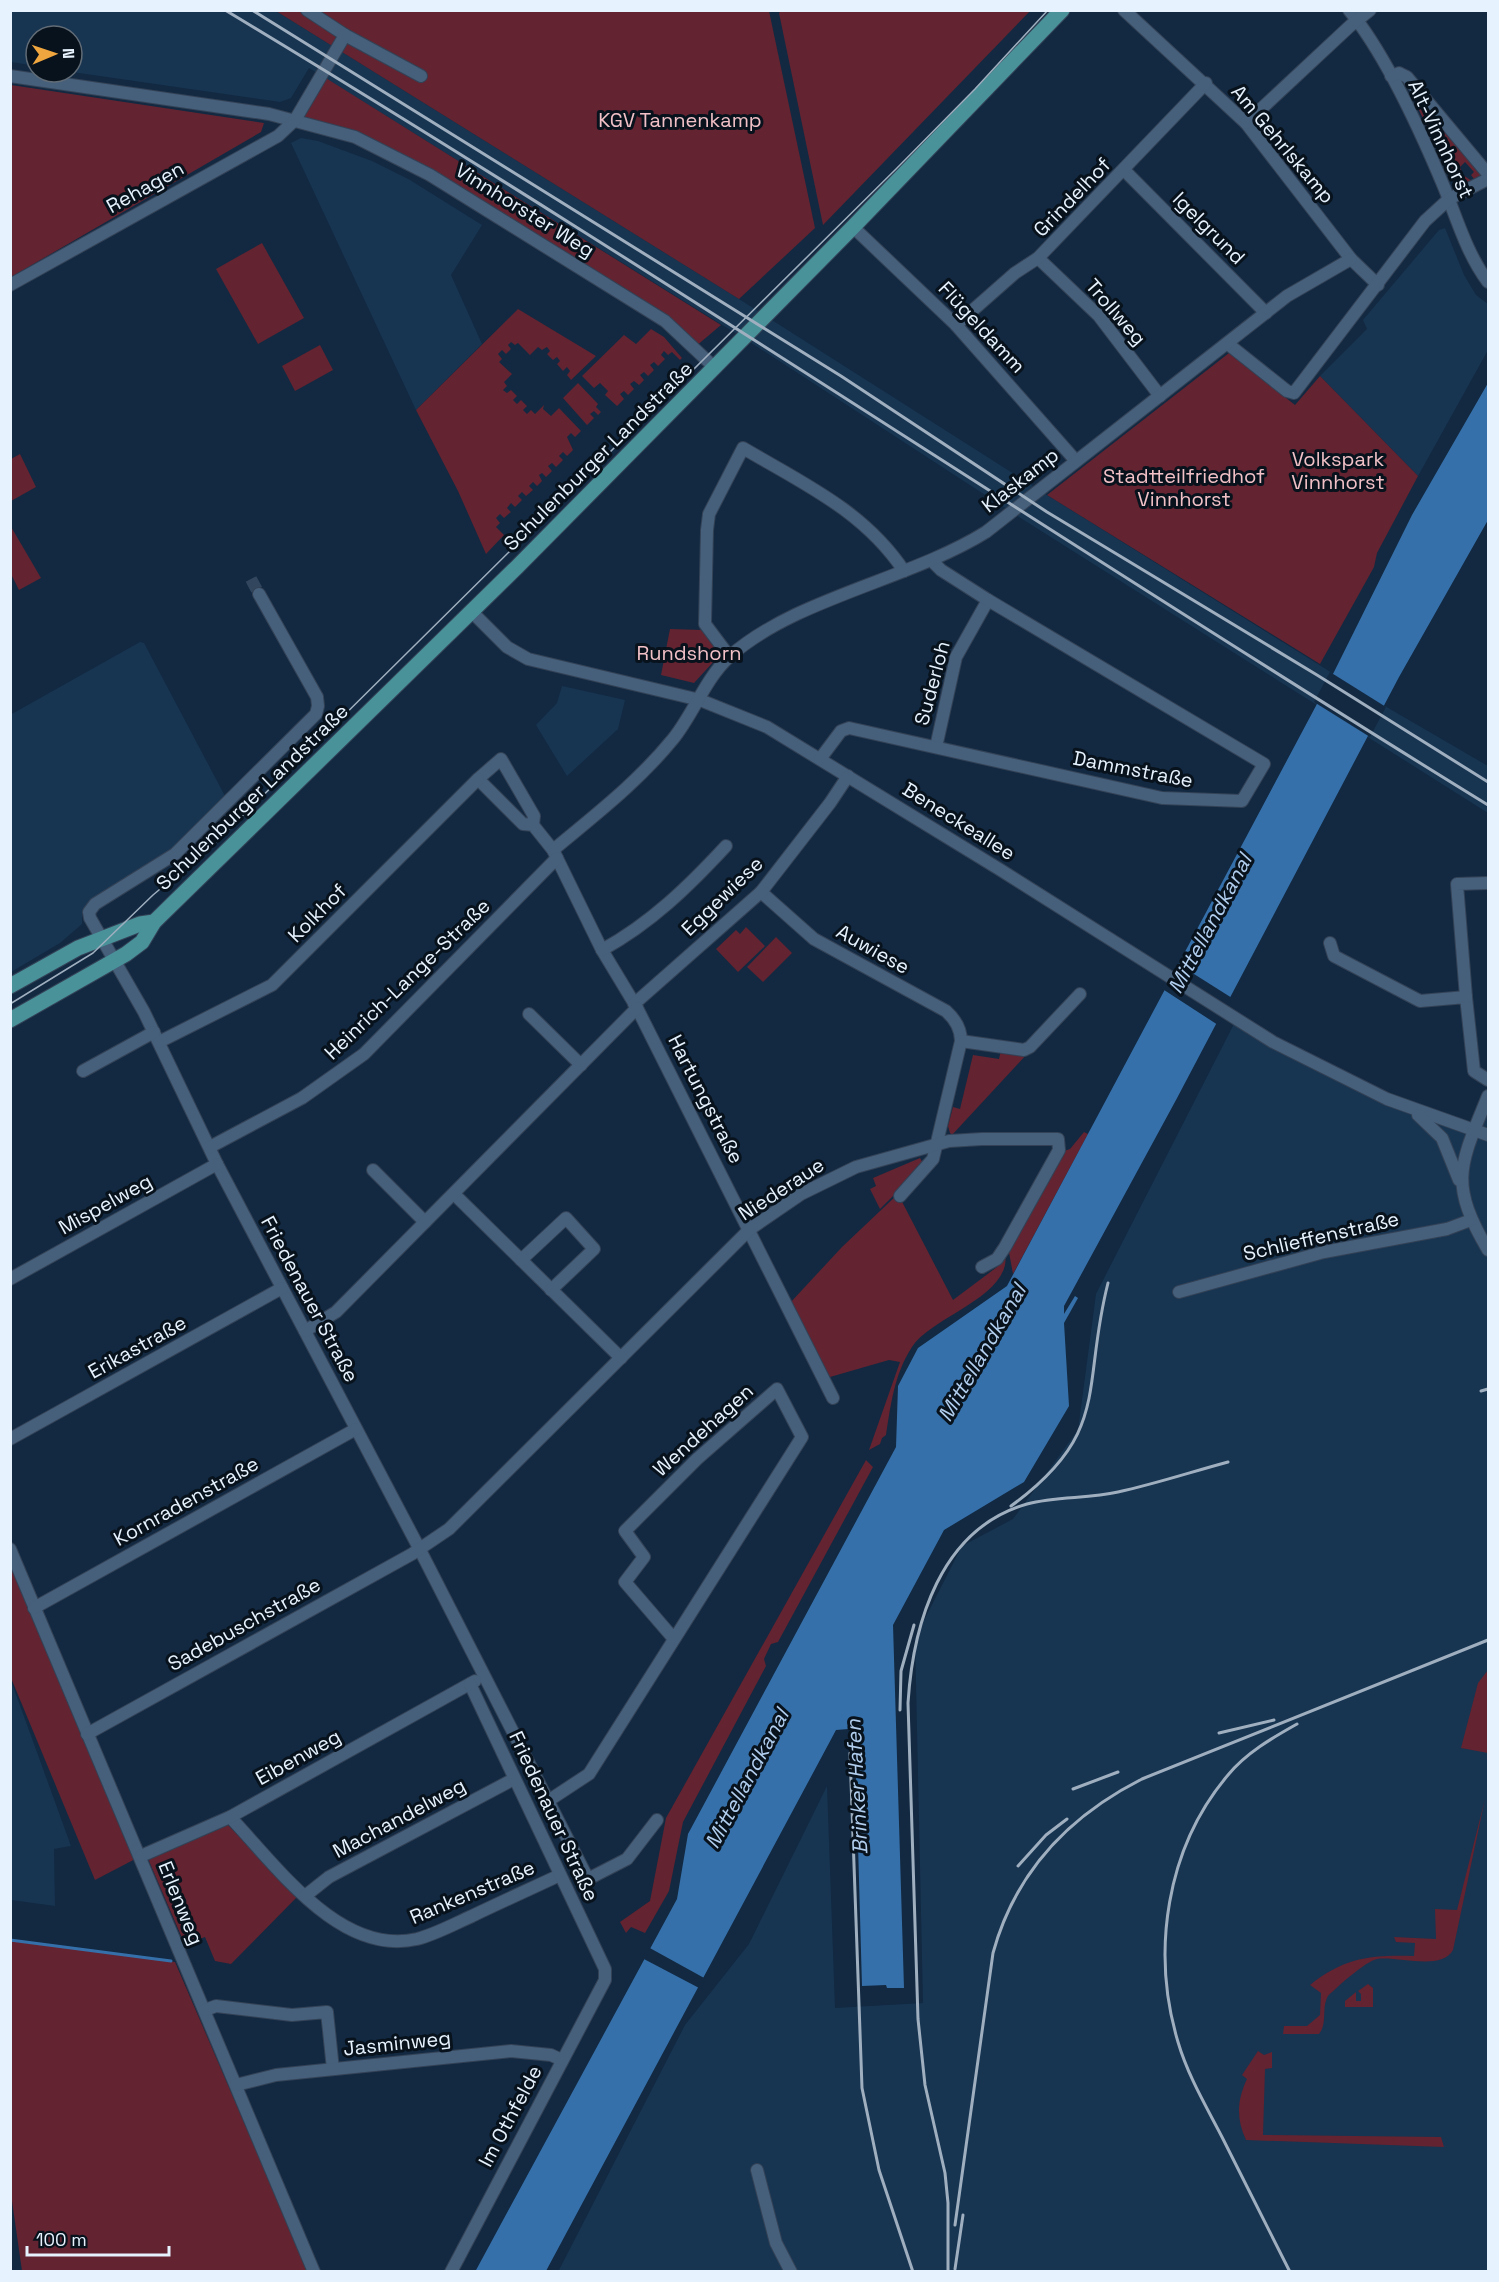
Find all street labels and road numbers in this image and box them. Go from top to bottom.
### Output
street label: Alt-Vinnhorst [1402,76,1480,202]
street label: Am Gehrlskamp [1226,79,1340,209]
street label: Grindelhof [1028,152,1116,242]
street label: Rehagen [102,155,188,219]
street label: Vinnhorster Weg [451,157,599,263]
street label: Igelgrund [1167,186,1251,270]
street label: Trollweg [1080,273,1152,351]
street label: Flügeldamm [933,276,1031,378]
street label: Schulenburger Landstraße [498,356,698,556]
street label: Klaskamp [976,442,1064,518]
street label: Suderloh [908,638,956,728]
street label: Schulenburger Landstraße [150,698,354,896]
street label: Dammstraße [1071,745,1195,793]
street label: Beneckeallee [898,776,1020,866]
street label: Eggewiese [676,851,768,941]
street label: Kolkhof [282,878,352,948]
street label: Heinrich-Lange-Straße [319,893,495,1065]
street label: Auwiese [832,918,914,980]
street label: Hartungstraße [662,1030,750,1168]
street label: Niederaue [733,1152,829,1226]
street label: Mispelweg [54,1168,156,1240]
street label: Schlieffenstraße [1240,1205,1402,1267]
street label: Friedenauer Straße [255,1211,365,1387]
street label: Erikastraße [83,1309,191,1385]
street label: Wendehagen [647,1378,759,1482]
street label: Kornradenstraße [109,1450,263,1552]
street label: Sadebuschstraße [163,1571,325,1677]
street label: Eibenweg [251,1723,345,1791]
street label: Friedenauer Straße [503,1727,605,1905]
street label: Machandelweg [328,1772,470,1864]
street label: Rankenstraße [406,1854,538,1930]
street label: Erlenweg [152,1857,210,1949]
street label: Jasminweg [342,2024,452,2062]
street label: Im Othfelde [472,2061,548,2171]

